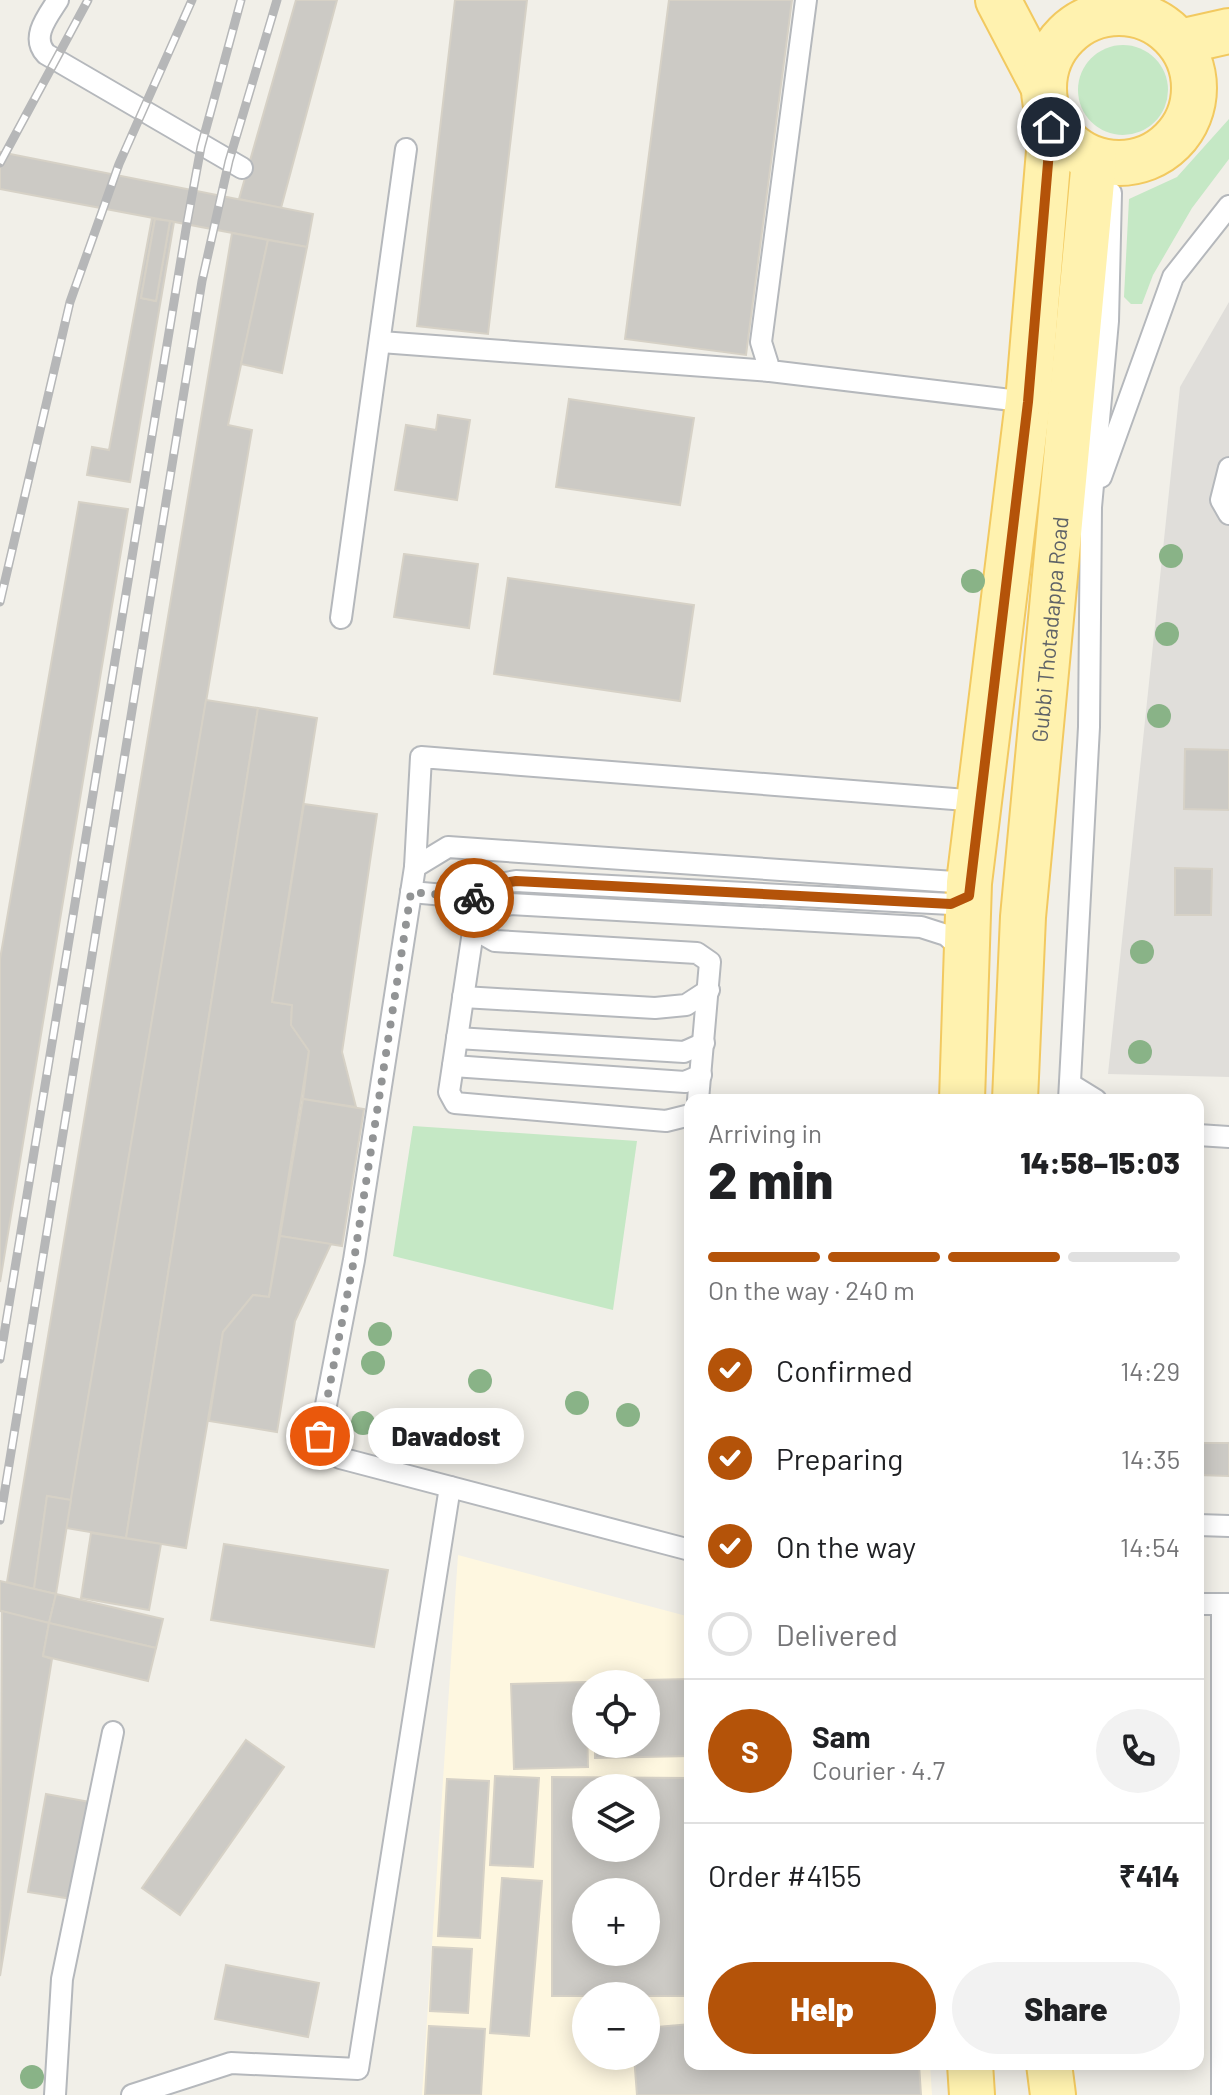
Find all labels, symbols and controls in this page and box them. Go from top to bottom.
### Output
pin [1017,93,1085,161]
icon: home [1029,105,1073,149]
street label: Gubbi Thotadappa Road [1025,515,1072,743]
courier [434,858,514,938]
icon: bike [452,876,496,920]
text: Arriving in [708,1117,822,1148]
text: 14:58–15:03 [1020,1144,1180,1180]
text: 2 min [708,1147,833,1209]
text: On the way · 240 m [708,1274,915,1305]
icon: check [708,1348,752,1392]
text: Confirmed [776,1352,913,1388]
text: 14:29 [1120,1355,1180,1386]
pin [286,1402,354,1470]
callout: Davadost [368,1408,524,1464]
icon: bag [298,1414,342,1458]
text: Davadost [391,1420,501,1451]
icon: check [708,1436,752,1480]
text: Preparing [776,1440,903,1476]
text: 14:35 [1121,1443,1180,1474]
icon: check [708,1524,752,1568]
text: On the way [776,1528,916,1564]
text: 14:54 [1120,1531,1180,1562]
text: Delivered [776,1616,898,1652]
map controls [572,1670,660,2070]
button: locate [572,1670,660,1758]
button: phone [1096,1709,1180,1793]
text: Sam [812,1718,871,1754]
text: S [741,1733,759,1769]
text: Courier · 4.7 [812,1754,945,1785]
button: layers [572,1774,660,1862]
text: Order #4155 [708,1857,862,1893]
text: ₹414 [1119,1857,1180,1893]
button: + [572,1878,660,1966]
button: Help [708,1962,936,2054]
button: Share [952,1962,1180,2054]
button: − [572,1982,660,2070]

